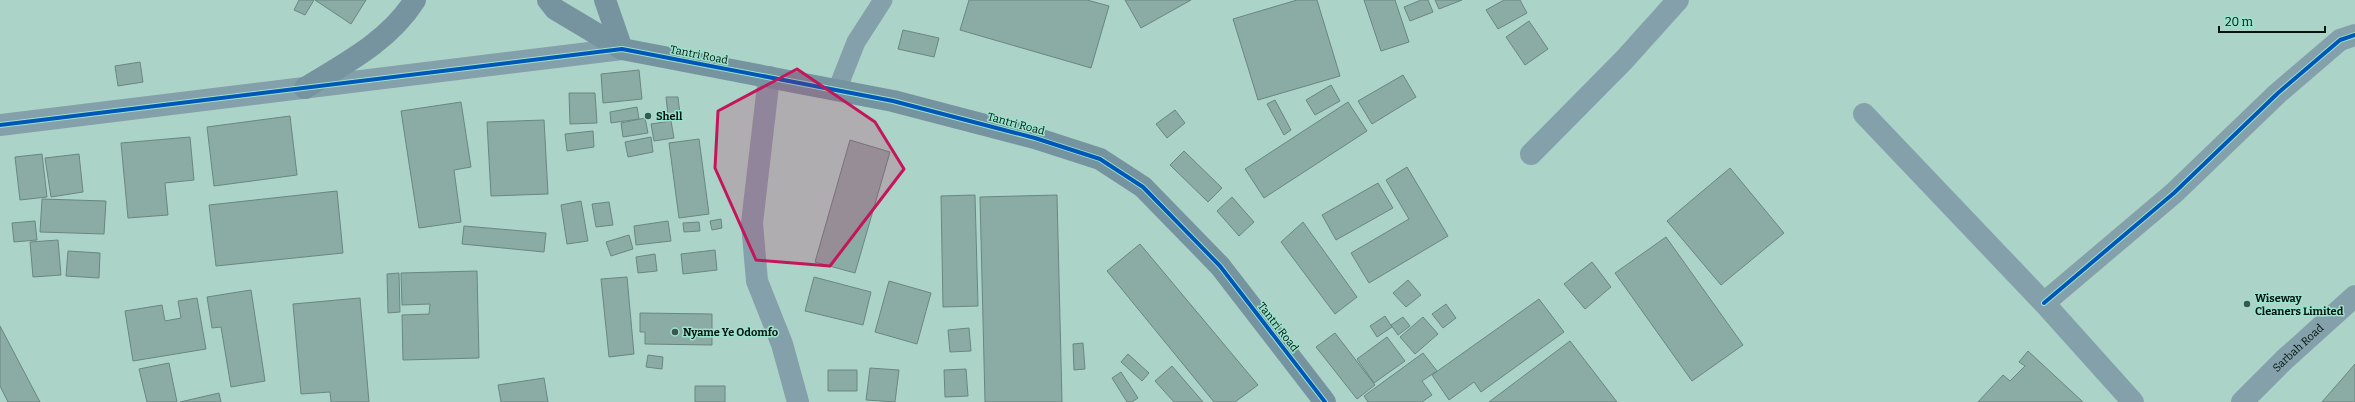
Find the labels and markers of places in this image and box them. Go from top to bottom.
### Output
place label: Shell [656,110,683,123]
marker: Shell [643,111,653,121]
place label: Wiseway Cleaners Limited [2255,292,2344,318]
marker: Wiseway Cleaners Limited [2242,299,2252,309]
place label: Nyame Ye Odomfo [683,326,778,339]
marker: Nyame Ye Odomfo [670,327,680,337]

